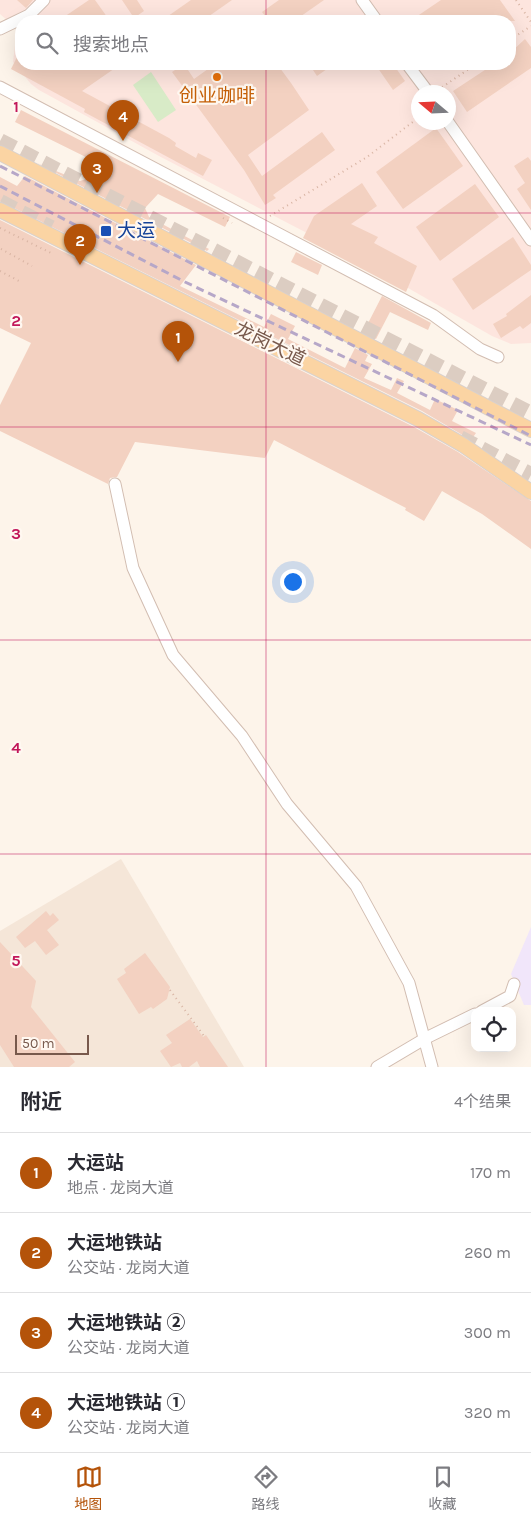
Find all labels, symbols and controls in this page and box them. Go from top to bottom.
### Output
search box [15,15,516,70]
icon: search [33,29,61,57]
text: 搜索地点 [73,34,149,56]
marker: 创业咖啡 [211,71,223,83]
place label: 创业咖啡 [179,85,255,107]
north arrow [411,85,456,130]
text: 1 [13,97,19,116]
pin: 4 [107,100,139,141]
pin: 3 [81,152,113,193]
place label: 大运 [117,220,155,242]
pin: 2 [64,224,96,265]
marker: 大运 [99,224,113,238]
text: 2 [11,311,21,330]
street label: 龙岗大道 [231,317,309,371]
pin: 1 [162,321,194,362]
text: 3 [11,524,21,543]
your location [280,569,306,595]
text: 4 [11,738,21,757]
text: 5 [11,951,21,970]
map controls [471,1007,516,1052]
button: locate [471,1007,516,1052]
scale bar [15,1032,89,1055]
text: 50 m [22,1035,55,1052]
text: 附近 [20,1090,62,1114]
text: 4个结果 [454,1092,511,1111]
text: 大运站 [67,1152,124,1174]
text: 1 [33,1163,39,1182]
text: 170 m [470,1163,511,1182]
text: 地点 · 龙岗大道 [67,1178,173,1197]
text: 大运地铁站 [67,1232,162,1254]
text: 2 [31,1243,41,1262]
text: 260 m [464,1243,511,1262]
text: 公交站 · 龙岗大道 [67,1258,189,1277]
text: 大运地铁站 ② [67,1312,186,1334]
text: 3 [31,1323,41,1342]
text: 300 m [464,1323,511,1342]
text: 公交站 · 龙岗大道 [67,1338,189,1357]
text: 大运地铁站 ① [67,1392,186,1414]
text: 4 [31,1403,41,1422]
text: 320 m [464,1403,511,1422]
text: 公交站 · 龙岗大道 [67,1418,189,1437]
tab: 地图 [75,1463,103,1513]
tab: 路线 [252,1463,280,1513]
tab: 收藏 [429,1463,457,1513]

